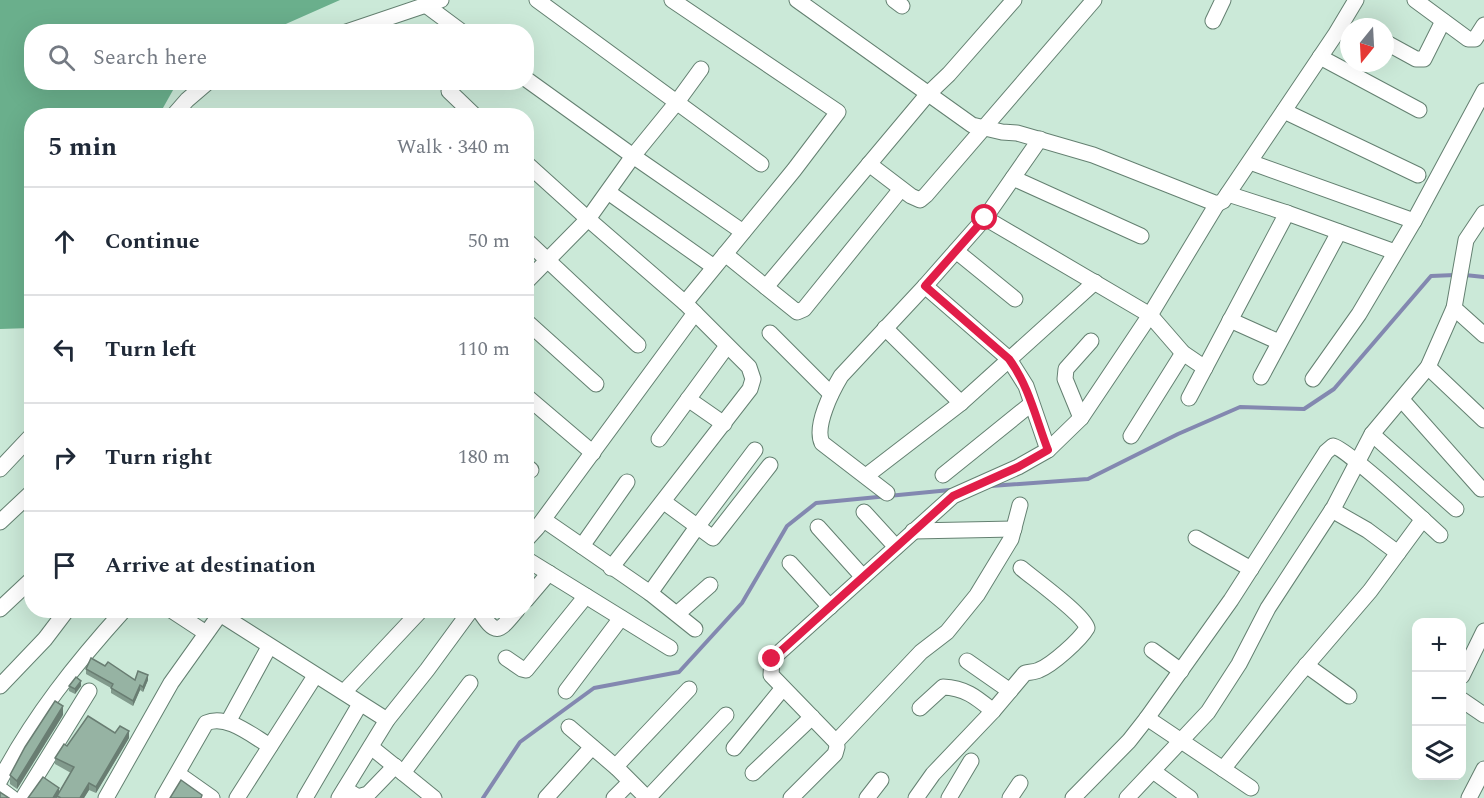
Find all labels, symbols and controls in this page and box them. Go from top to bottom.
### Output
north arrow [1340,18,1394,72]
search box [24,24,534,90]
icon: search [45,41,78,74]
text: Search here [93,41,207,74]
text: 5 min [48,127,117,167]
text: Walk · 340 m [397,132,510,162]
route start [971,204,997,230]
icon: ahead [48,225,81,258]
text: Continue [105,225,200,258]
text: 50 m [468,226,510,256]
icon: left [48,333,81,366]
text: Turn left [105,333,197,366]
text: 110 m [458,334,510,364]
icon: right [48,441,81,474]
text: Turn right [105,441,212,474]
text: 180 m [458,442,510,472]
icon: arrive [48,549,81,582]
text: Arrive at destination [105,549,316,582]
map controls [1412,618,1466,780]
button: + [1412,618,1466,672]
route end [758,645,784,671]
button: − [1412,672,1466,726]
button: layers [1412,726,1466,780]

